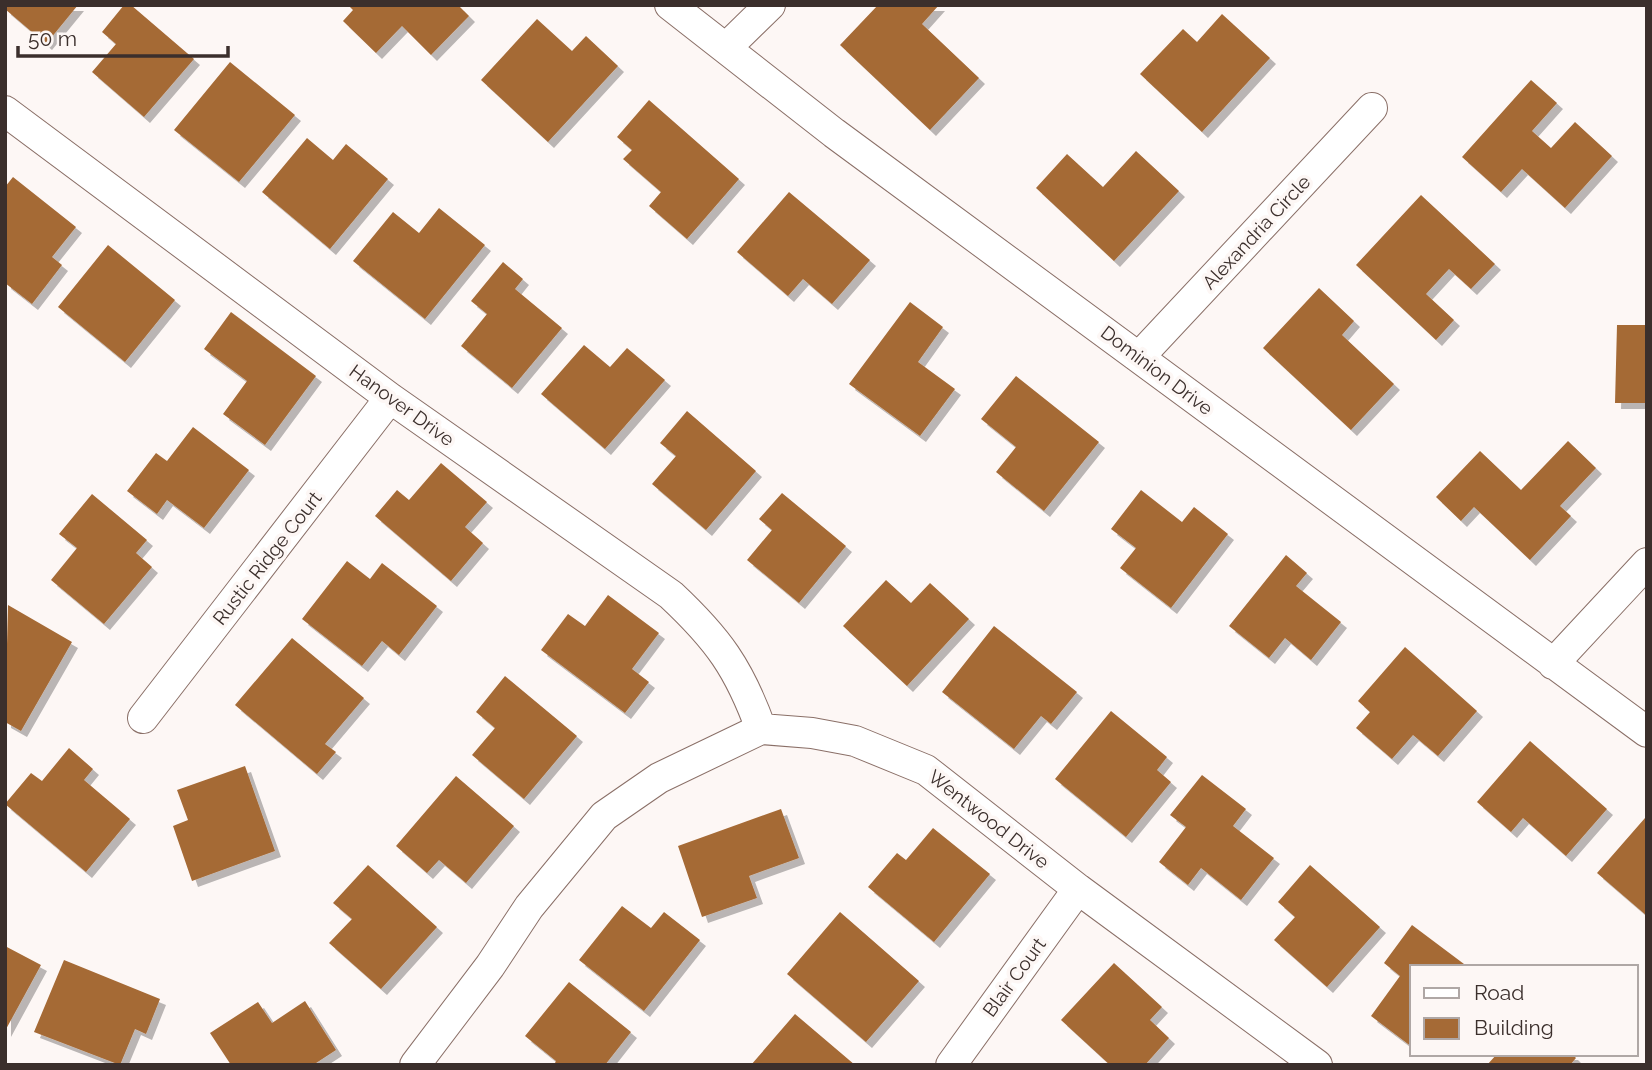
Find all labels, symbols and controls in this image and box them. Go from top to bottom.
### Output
scale bar [18,14,228,58]
text: 50 m [28,26,77,51]
street label: Alexandria Circle [1198,170,1314,294]
street label: Dominion Drive [1097,321,1217,419]
street label: Hanover Drive [346,360,458,450]
street label: Rustic Ridge Court [208,486,326,629]
street label: Wentwood Drive [924,765,1054,873]
street label: Blair Court [978,933,1050,1021]
legend [1410,965,1638,1056]
text: Road [1474,980,1524,1005]
text: Building [1474,1015,1554,1040]

